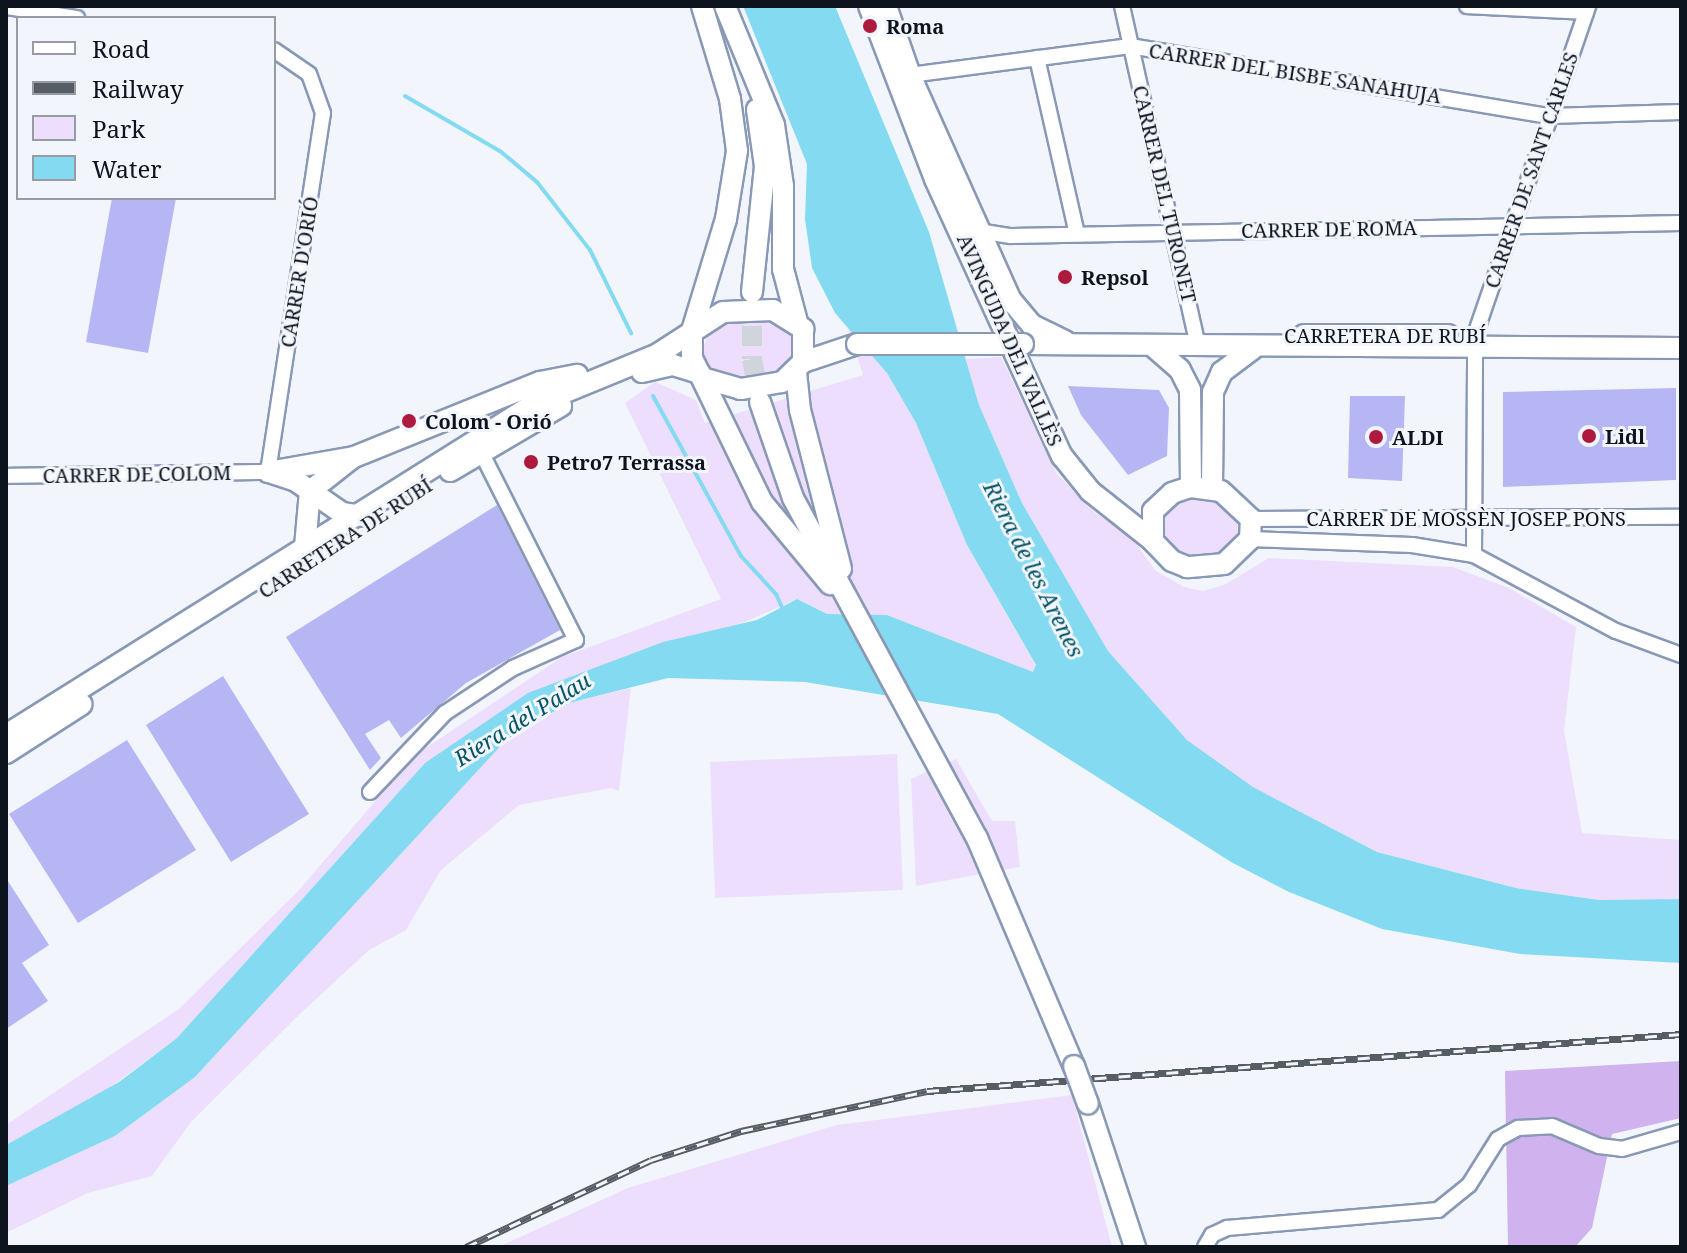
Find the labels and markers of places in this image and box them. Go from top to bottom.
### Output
place label: Roma [886,14,944,38]
marker: Roma [861,17,879,35]
place label: Repsol [1081,265,1149,289]
marker: Repsol [1056,268,1074,286]
place label: Colom - Orió [425,409,552,433]
marker: Colom - Orió [400,412,418,430]
place label: Lidl [1605,424,1645,448]
place label: ALDI [1392,425,1443,449]
marker: Lidl [1580,427,1598,445]
marker: ALDI [1367,428,1385,446]
place label: Petro7 Terrassa [547,450,706,474]
marker: Petro7 Terrassa [522,453,540,471]

